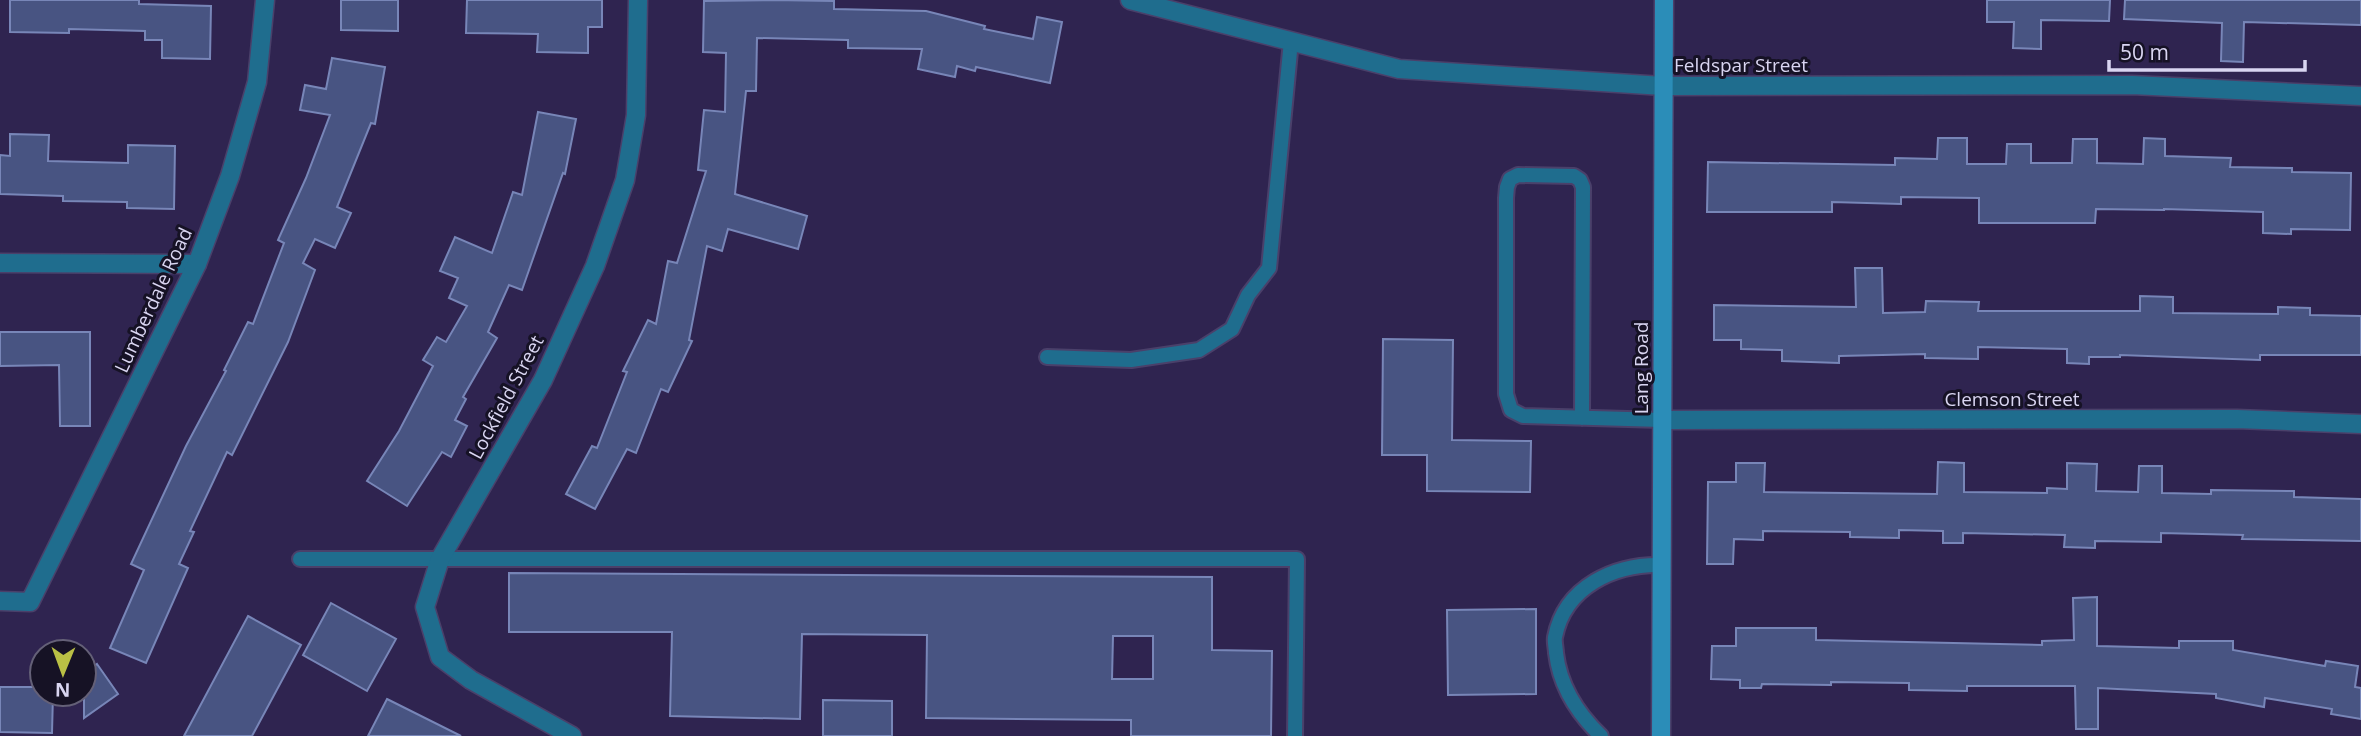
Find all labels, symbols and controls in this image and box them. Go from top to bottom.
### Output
scale bar [2109,28,2305,72]
text: 50 m [2120,38,2169,66]
street label: Feldspar Street [1674,52,1808,78]
street label: Lumberdale Road [108,223,198,377]
street label: Lang Road [1628,322,1654,414]
street label: Lockfield Street [462,330,550,463]
street label: Clemson Street [1944,386,2080,412]
north arrow [28,638,98,708]
text: N [55,677,71,703]

